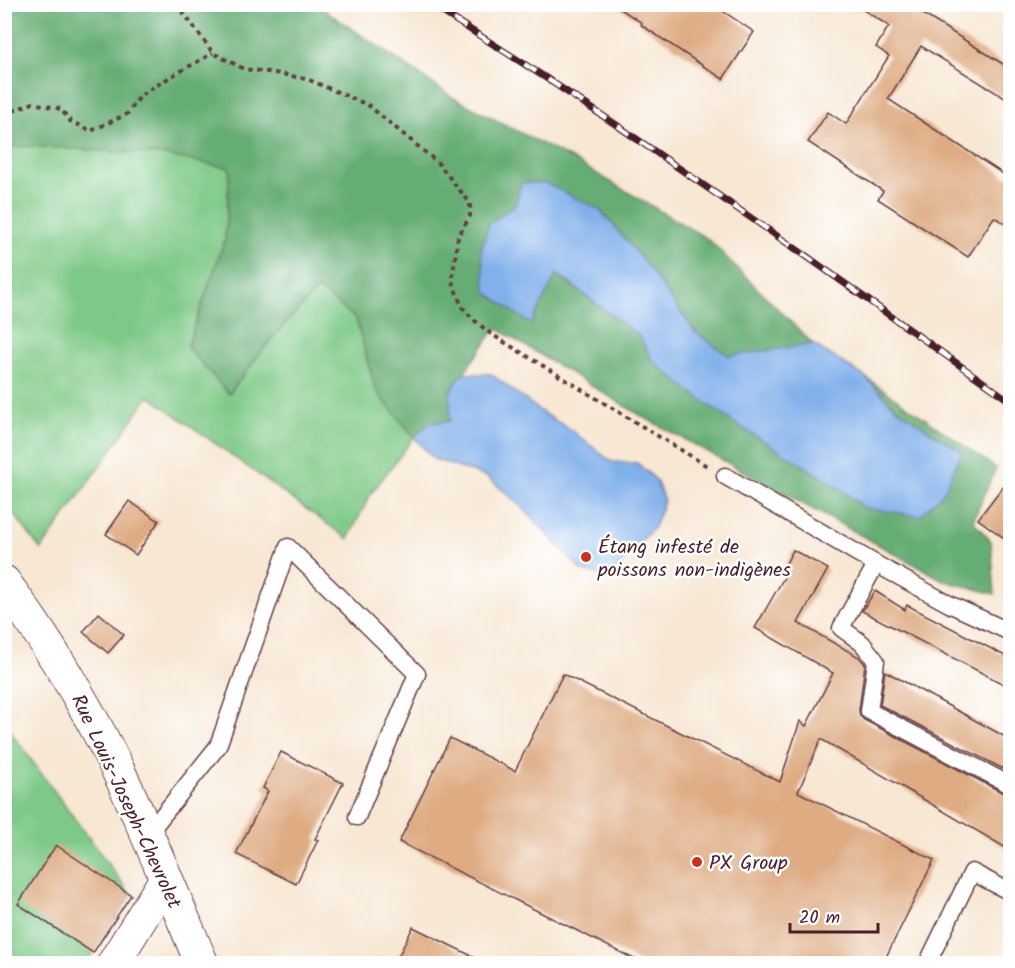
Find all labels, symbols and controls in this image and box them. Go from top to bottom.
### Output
place label: Étang infesté de poissons non-indigènes [597,532,791,587]
marker: Étang infesté de poissons non-indigènes [579,550,593,564]
street label: Rue Louis-Joseph-Chevrolet [61,689,189,915]
place label: PX Group [709,848,788,880]
marker: PX Group [690,855,704,869]
scale bar [790,896,878,934]
text: 20 m [799,904,840,933]

